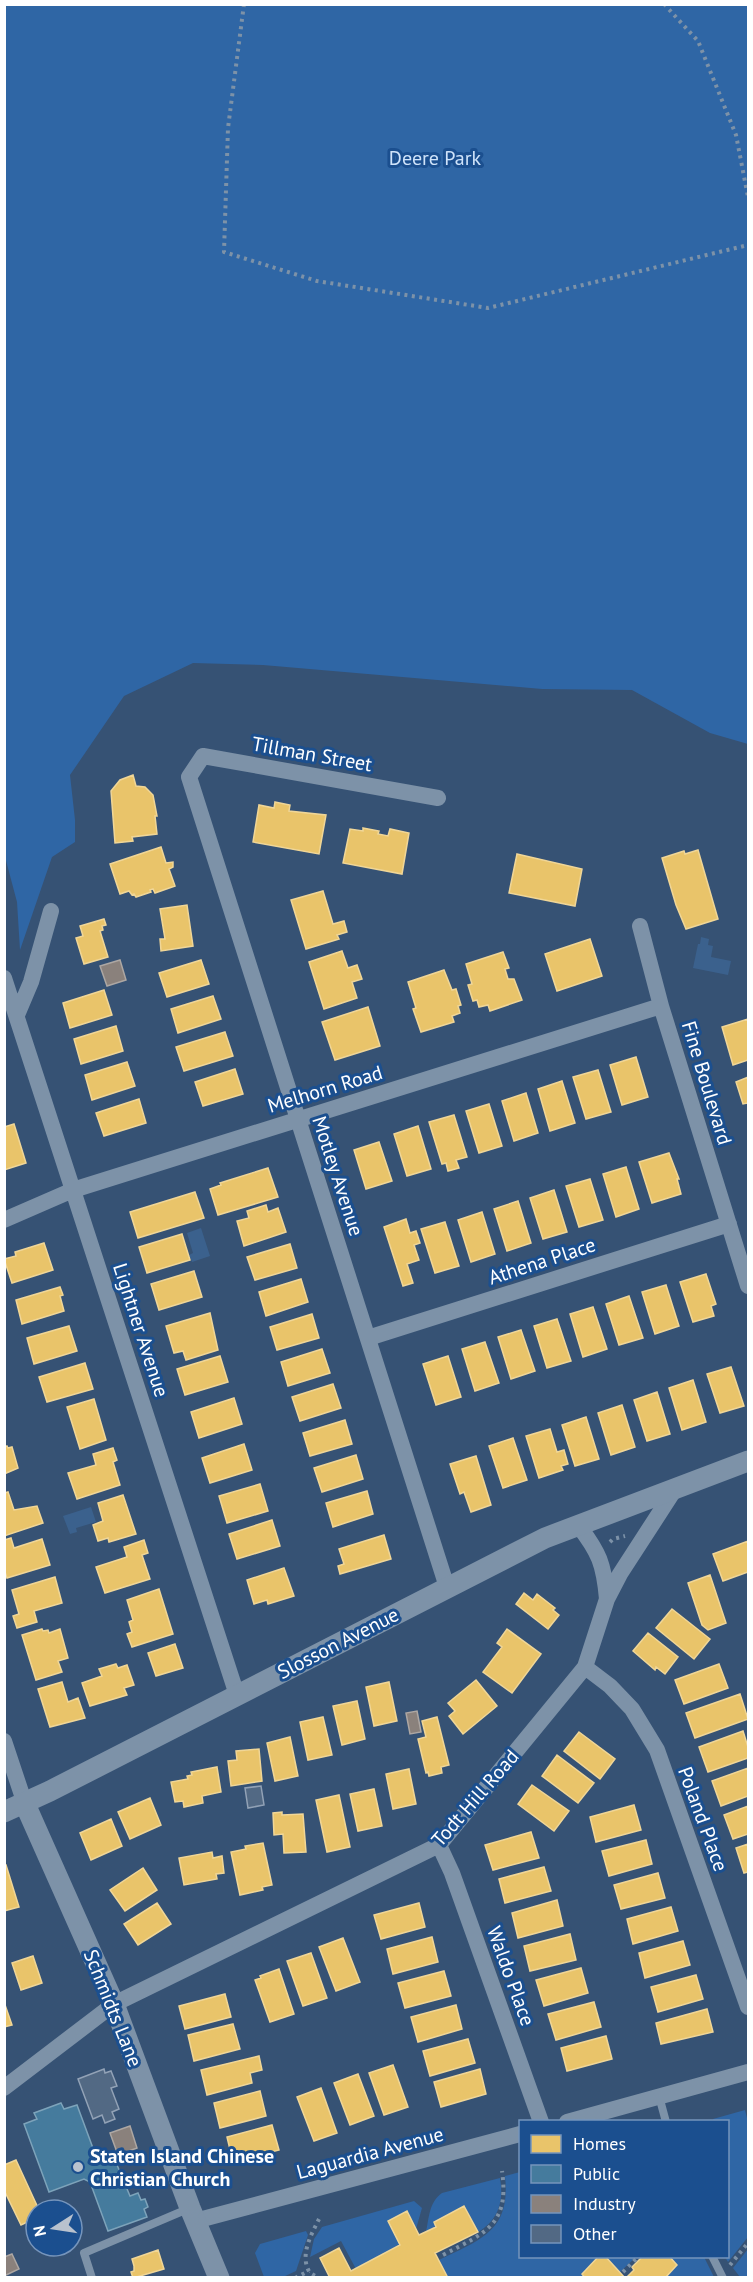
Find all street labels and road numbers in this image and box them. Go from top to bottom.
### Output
street label: Tillman Street [250,731,374,777]
street label: Fine Boulevard [676,1018,738,1148]
street label: Melhorn Road [264,1059,386,1119]
street label: Motley Avenue [306,1113,370,1239]
street label: Athena Place [485,1231,599,1291]
street label: Lightner Avenue [107,1260,175,1400]
street label: Slosson Avenue [273,1601,403,1685]
street label: Todt Hill Road [426,1744,524,1852]
street label: Poland Place [672,1763,734,1875]
street label: Waldo Place [481,1923,541,2029]
street label: Schmidts Lane [78,1945,148,2071]
street label: Laguardia Avenue [294,2121,446,2185]

